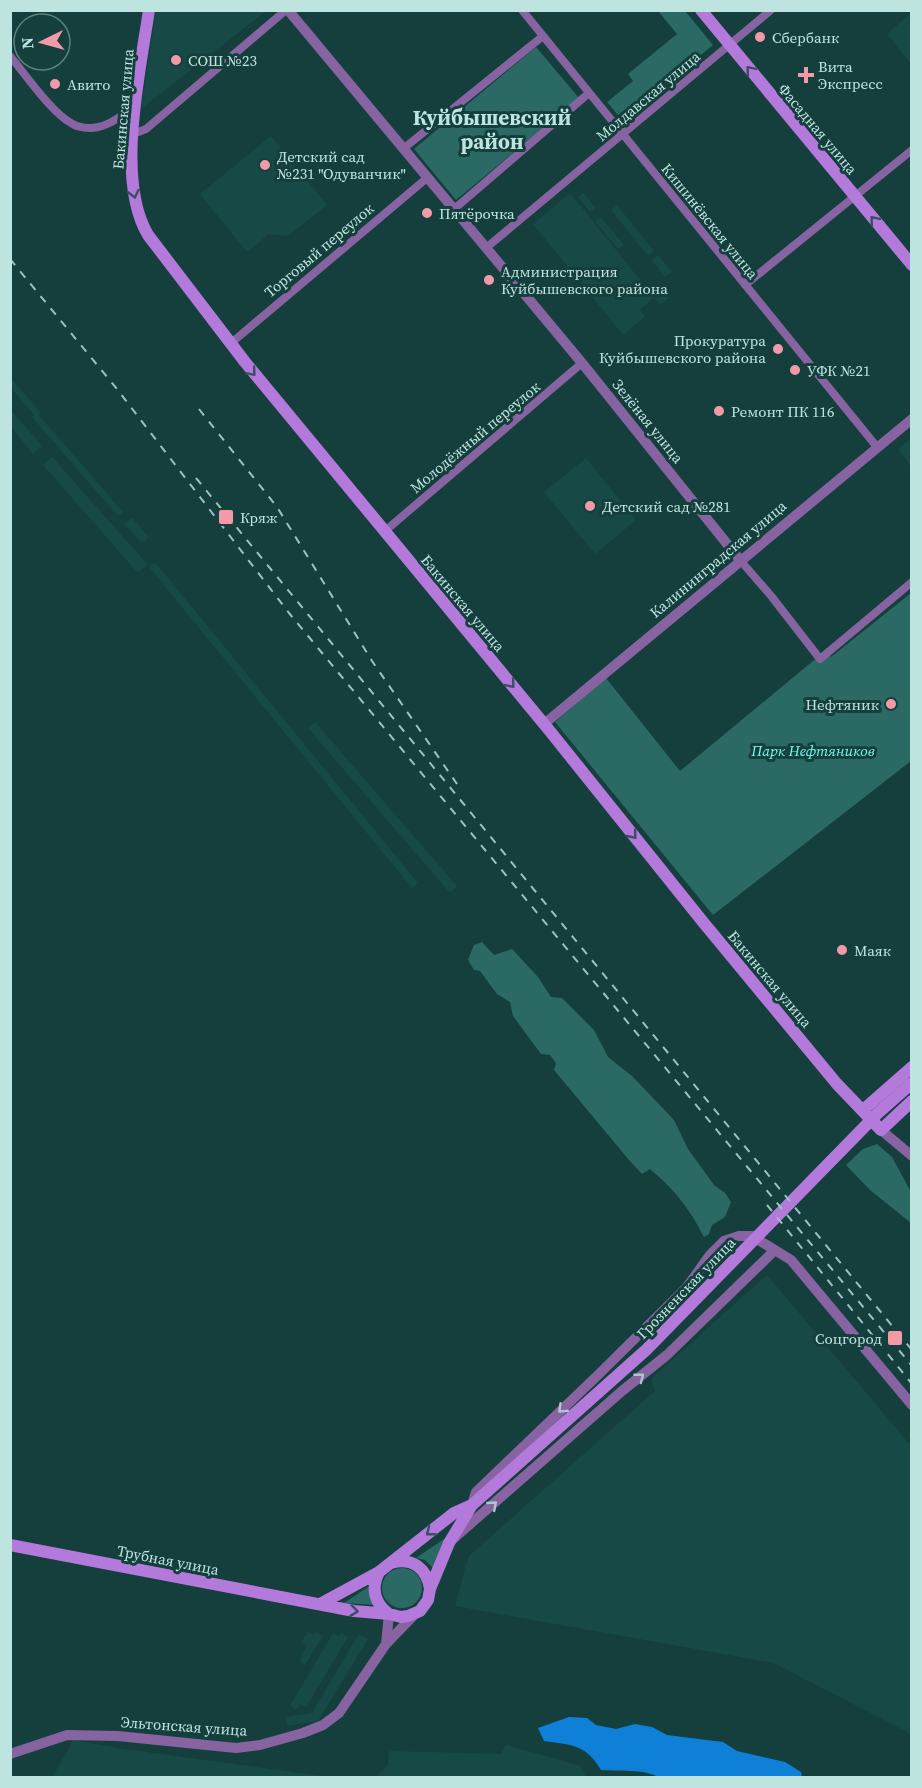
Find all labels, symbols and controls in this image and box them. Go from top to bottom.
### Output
north arrow [12,12,72,72]
place label: Сбербанк [772,27,840,48]
marker: Сбербанк [753,30,767,44]
text: N [16,36,39,50]
street label: Молдавская улица [591,46,705,146]
street label: Бакинская улица [107,48,139,170]
place label: СОШ №23 [188,50,257,71]
marker: СОШ №23 [169,53,183,67]
place label: Вита Экспресс [818,56,883,94]
one-way arrow [746,66,757,77]
marker: Вита Экспресс [799,68,813,82]
place label: Авито [67,74,110,95]
marker: Авито [48,77,62,91]
street label: Фасадная улица [774,79,863,179]
district label: Куйбышевский район [413,103,571,156]
place label: Детский сад №231 "Одуванчик" [276,146,406,184]
marker: Детский сад №231 "Одуванчик" [258,158,272,172]
street label: Кишинёвская улица [657,159,764,284]
one-way arrow [127,188,140,198]
street label: Торговый переулок [260,198,379,302]
place label: Пятёрочка [439,203,515,224]
marker: Пятёрочка [420,206,434,220]
one-way arrow [870,216,881,227]
place label: Администрация Куйбышевского района [501,261,668,299]
marker: Администрация Куйбышевского района [482,273,496,287]
place label: Прокуратура Куйбышевского района [599,330,766,368]
marker: Прокуратура Куйбышевского района [771,342,785,356]
place label: УФК №21 [807,360,871,381]
marker: УФК №21 [788,363,802,377]
one-way arrow [245,365,256,376]
street label: Зелёная улица [608,375,689,468]
street label: Молодёжный переулок [405,376,545,498]
place label: Ремонт ПК 116 [731,401,835,422]
marker: Ремонт ПК 116 [712,404,726,418]
street label: Калининградская улица [645,495,791,623]
place label: Детский сад №281 [602,496,731,517]
marker: Детский сад №281 [583,499,597,513]
place label: Кряж [240,507,278,528]
marker: Кряж [217,508,235,526]
street label: Бакинская улица [416,550,510,656]
one-way arrow [503,677,514,688]
place label: Нефтяник [806,694,880,715]
marker: Нефтяник [884,697,898,711]
park label: Парк Нефтяников [750,740,875,761]
one-way arrow [626,829,637,840]
street label: Бакинская улица [723,926,817,1032]
place label: Маяк [854,940,892,961]
marker: Маяк [835,943,849,957]
street label: Грозненская улица [632,1232,740,1344]
place label: Соцгород [815,1328,882,1349]
marker: Соцгород [886,1329,904,1347]
one-way arrow [633,1373,644,1384]
one-way arrow [559,1402,570,1413]
one-way arrow [486,1501,497,1512]
one-way arrow [426,1524,437,1535]
street label: Трубная улица [115,1540,221,1580]
one-way arrow [350,1604,359,1616]
street label: Эльтонская улица [120,1711,248,1741]

